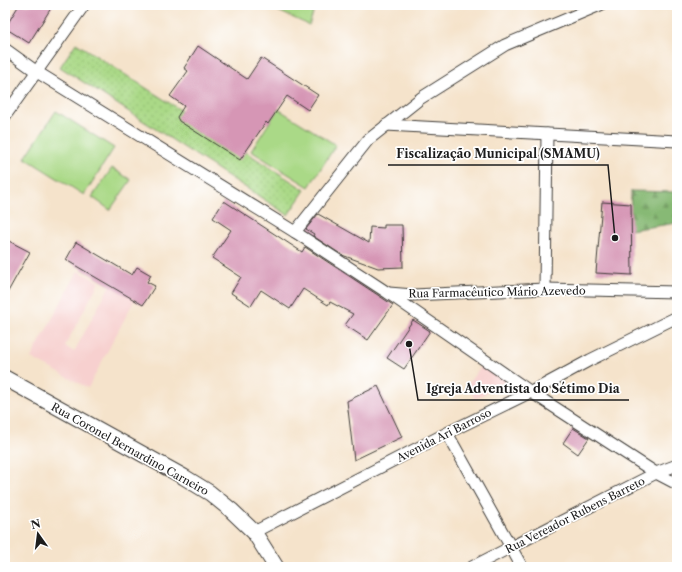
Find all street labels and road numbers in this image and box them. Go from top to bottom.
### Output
street label: Rua Farmacêutico Mário Azevedo [408,283,586,301]
street label: Rua Coronel Bernardino Carneiro [49,400,211,498]
street label: Avenida Ari Barroso [393,405,494,465]
street label: Rua Vereador Rubens Barreto [503,473,647,556]

